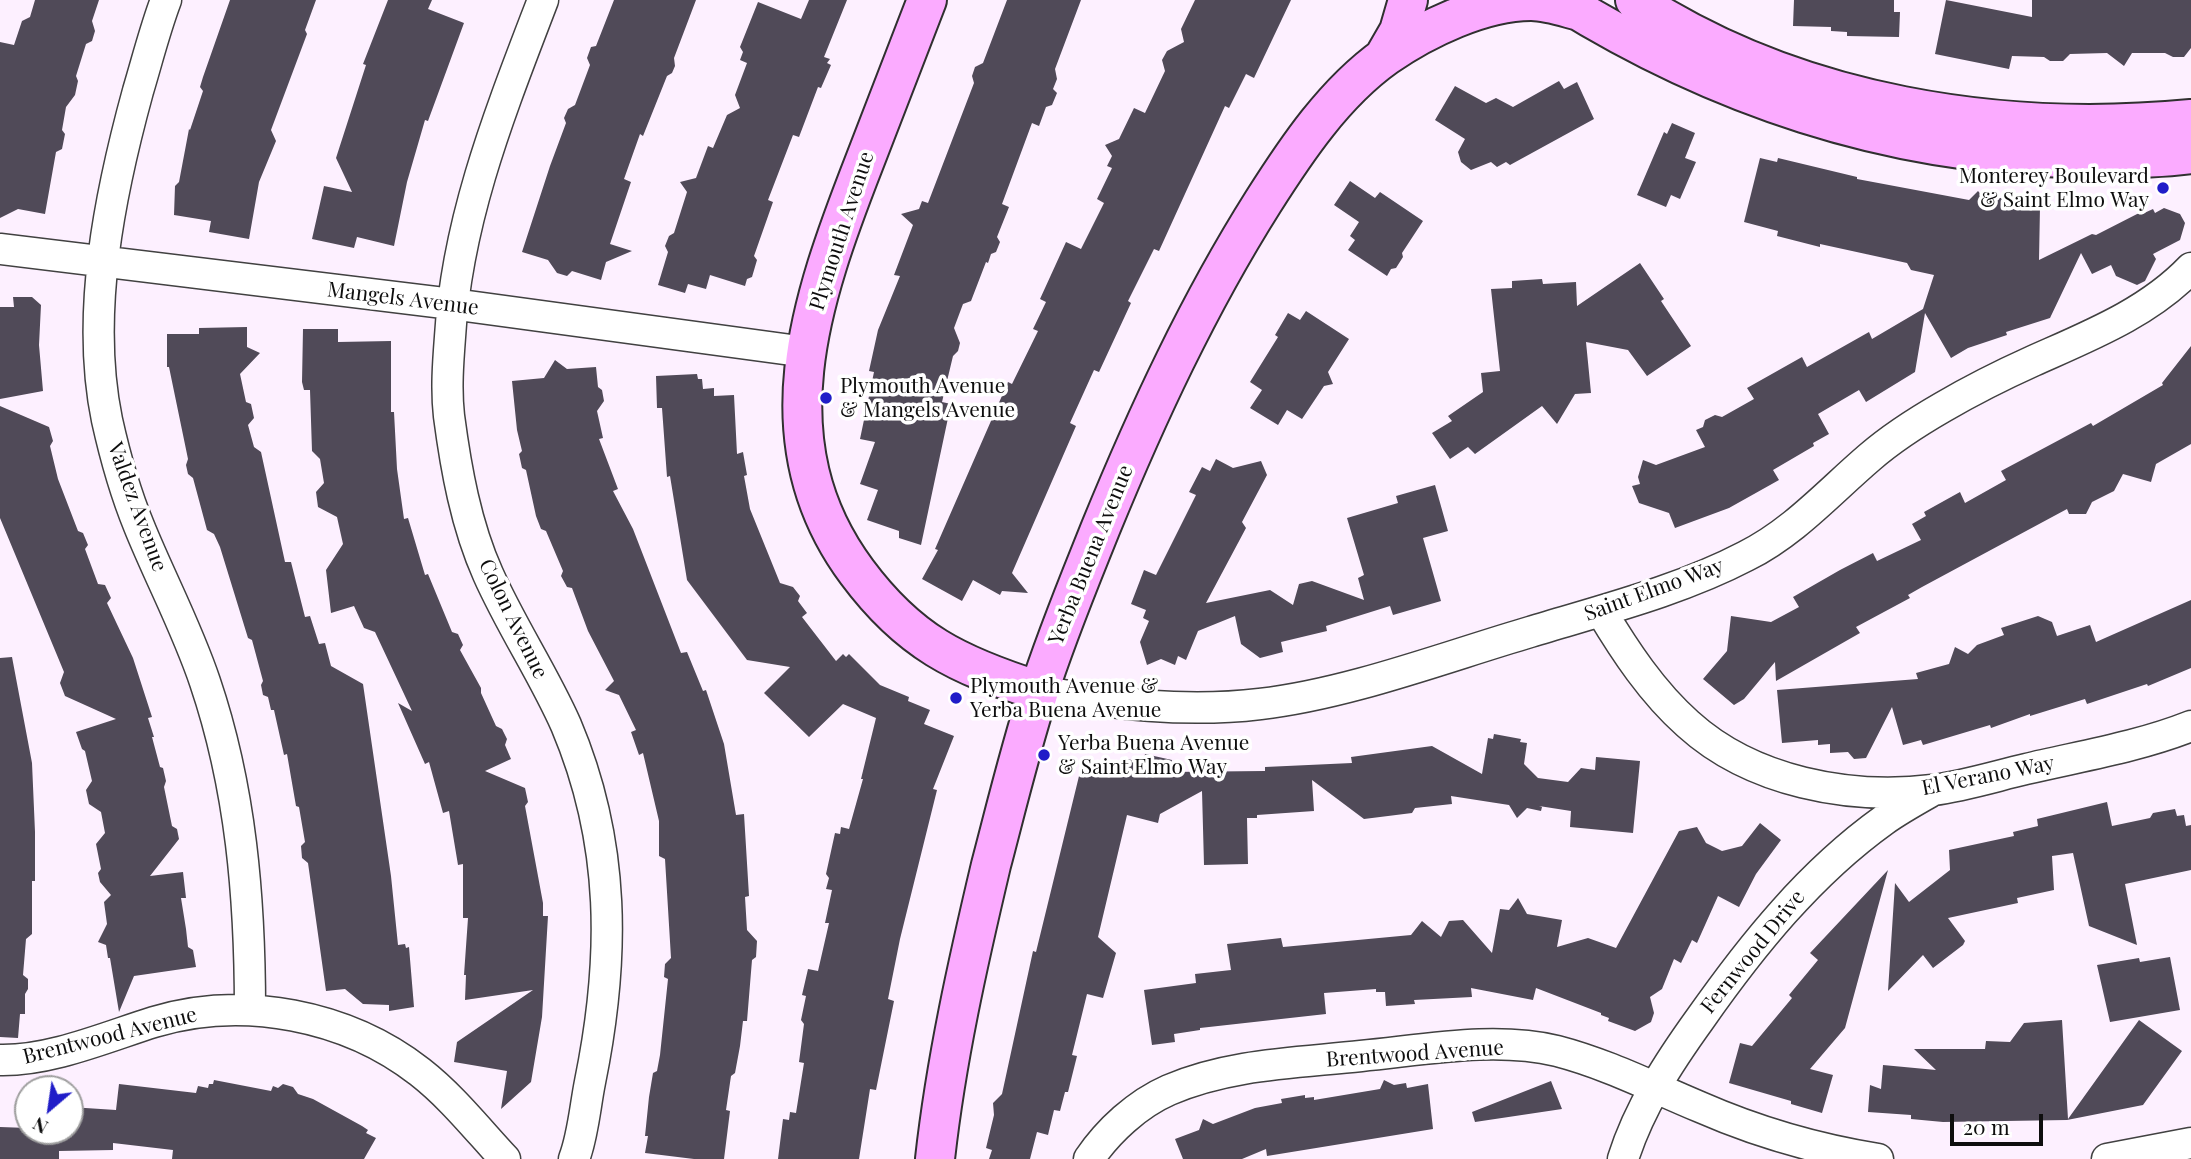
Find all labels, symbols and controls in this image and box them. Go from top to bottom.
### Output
street label: Plymouth Avenue [804,148,880,314]
place label: Monterey Boulevard & Saint Elmo Way [1959,163,2149,213]
marker: Monterey Boulevard & Saint Elmo Way [2155,180,2171,196]
street label: Mangels Avenue [326,277,480,321]
place label: Plymouth Avenue & Mangels Avenue [840,373,1015,423]
marker: Plymouth Avenue & Mangels Avenue [818,390,834,406]
street label: Valdez Avenue [102,439,172,575]
street label: Yerba Buena Avenue [1043,462,1139,648]
street label: Saint Elmo Way [1581,553,1727,627]
street label: Colon Avenue [473,555,553,683]
place label: Plymouth Avenue & Yerba Buena Avenue [970,673,1161,723]
marker: Plymouth Avenue & Yerba Buena Avenue [948,690,964,706]
place label: Yerba Buena Avenue & Saint Elmo Way [1058,730,1249,780]
marker: Yerba Buena Avenue & Saint Elmo Way [1036,747,1052,763]
street label: El Verano Way [1920,751,2056,801]
street label: Fernwood Drive [1696,885,1810,1019]
street label: Brentwood Avenue [20,1002,200,1070]
street label: Brentwood Avenue [1325,1035,1505,1073]
north arrow [14,1075,84,1145]
scale bar [1953,1100,2046,1144]
text: N [27,1112,52,1141]
text: 20 m [1963,1112,2010,1140]

